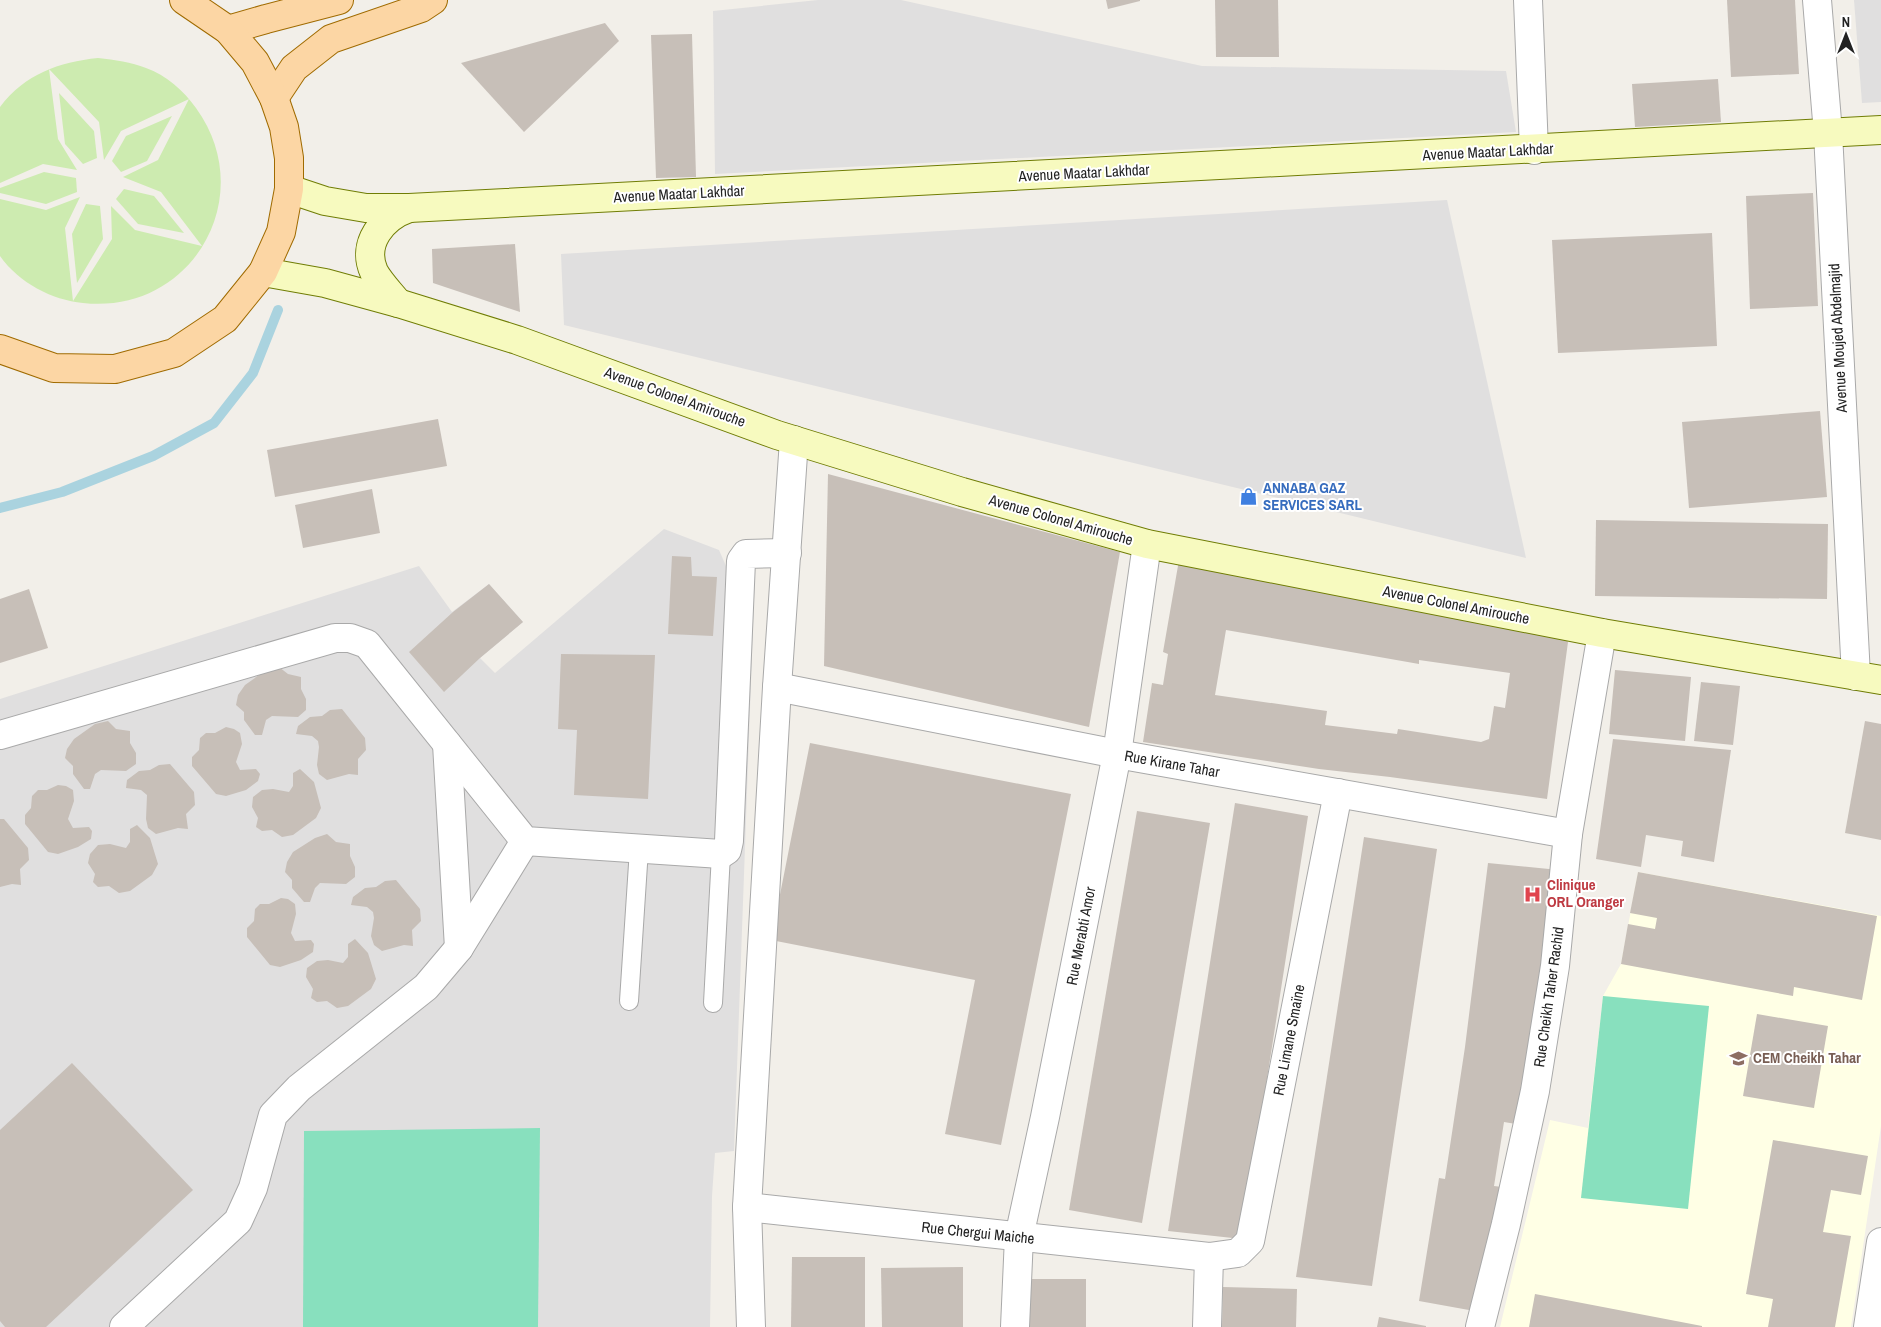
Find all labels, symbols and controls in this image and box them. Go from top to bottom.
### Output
north arrow [1821,10,1871,60]
text: N [1842,13,1850,31]
street label: Avenue Maatar Lakhdar [1421,138,1554,165]
street label: Avenue Maatar Lakhdar [1017,159,1150,186]
street label: Avenue Maatar Lakhdar [612,180,745,207]
street label: Avenue Moujed Abdelmajid [1823,263,1852,414]
street label: Avenue Colonel Amirouche [601,361,749,432]
place label: ANNABA GAZ SERVICES SARL [1263,477,1362,515]
shop icon: ANNABA GAZ SERVICES SARL [1239,487,1259,507]
street label: Avenue Colonel Amirouche [986,489,1136,550]
street label: Avenue Colonel Amirouche [1380,580,1531,629]
street label: Rue Kirane Tahar [1123,745,1221,782]
place label: Clinique ORL Oranger [1547,874,1624,912]
hospital icon: Clinique ORL Oranger [1523,884,1543,904]
street label: Rue Merabti Amor [1061,885,1100,987]
street label: Rue Cheikh Taher Rachid [1528,925,1569,1068]
street label: Rue Limane Smaïne [1267,982,1310,1097]
place label: CEM Cheikh Tahar [1753,1047,1861,1068]
school or university icon: CEM Cheikh Tahar [1729,1048,1749,1068]
street label: Rue Chergui Maiche [921,1216,1036,1249]

